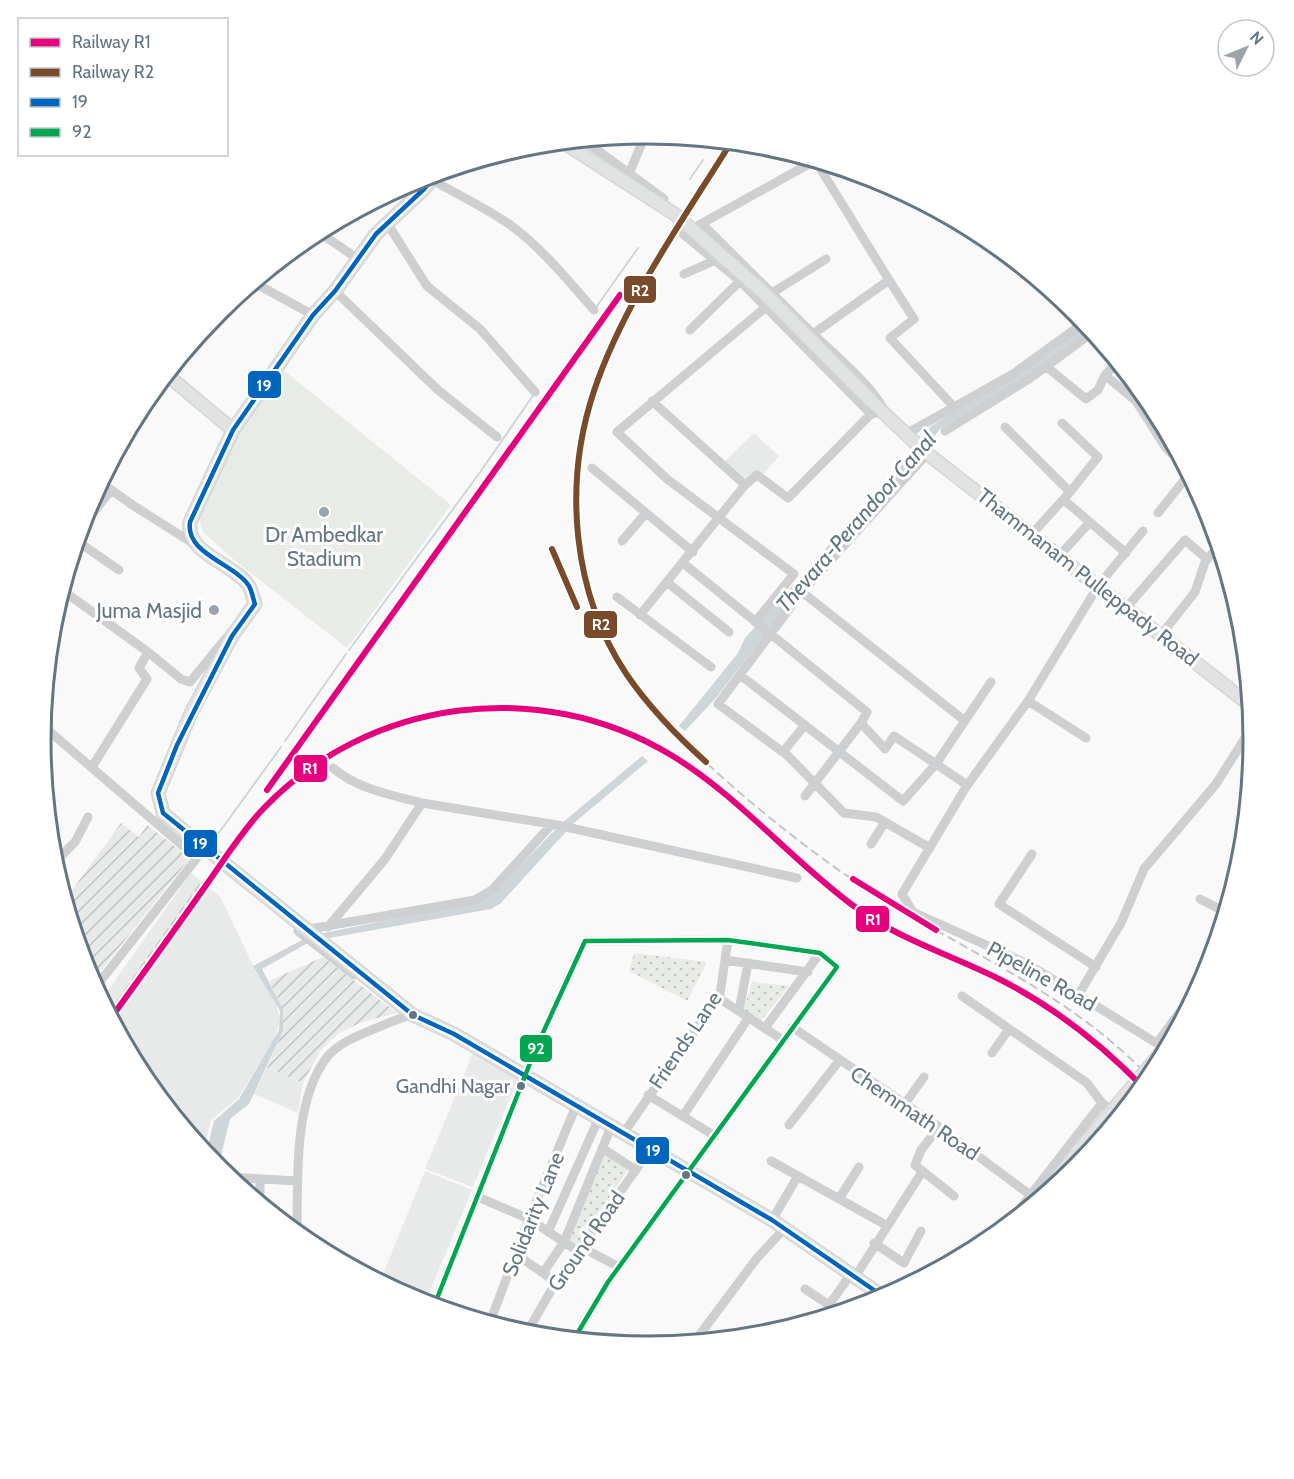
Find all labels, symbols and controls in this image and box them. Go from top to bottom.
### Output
legend [18,18,228,156]
north arrow [1216,18,1276,78]
text: N [1246,27,1267,49]
text: Railway R1 [72,31,151,53]
text: Railway R2 [72,61,154,83]
text: 19 [72,91,88,113]
text: 92 [72,121,92,143]
line badge: R2 [623,275,657,304]
text: R2 [631,281,649,300]
line badge: 19 [247,370,282,399]
text: 19 [257,376,271,395]
water label: Thevara-Perandoor Canal [770,425,942,618]
street label: Thammanam Pulleppady Road [972,483,1204,671]
marker: Dr Ambedkar Stadium [317,505,331,519]
place label: Dr Ambedkar Stadium [265,522,383,571]
place label: Juma Masjid [95,598,202,624]
marker: Juma Masjid [207,603,221,617]
line badge: R2 [583,610,618,639]
text: R2 [592,615,610,634]
line badge: R1 [293,754,328,783]
text: R1 [302,759,318,778]
line badge: 19 [183,829,218,858]
text: 19 [193,834,207,853]
line badge: R1 [855,905,890,933]
text: R1 [865,910,881,929]
street label: Pipeline Road [983,936,1101,1016]
street label: Friends Lane [643,986,727,1093]
unlabelled marker [407,1009,419,1021]
line badge: 92 [519,1034,553,1063]
text: 92 [527,1039,545,1058]
street label: Chemmath Road [846,1061,984,1165]
place label: Gandhi Nagar [396,1074,511,1098]
marker: Gandhi Nagar [515,1080,527,1092]
line badge: 19 [635,1136,670,1165]
text: 19 [646,1141,660,1160]
street label: Solidarity Lane [497,1148,569,1280]
unlabelled marker [680,1169,692,1181]
street label: Ground Road [542,1186,630,1296]

